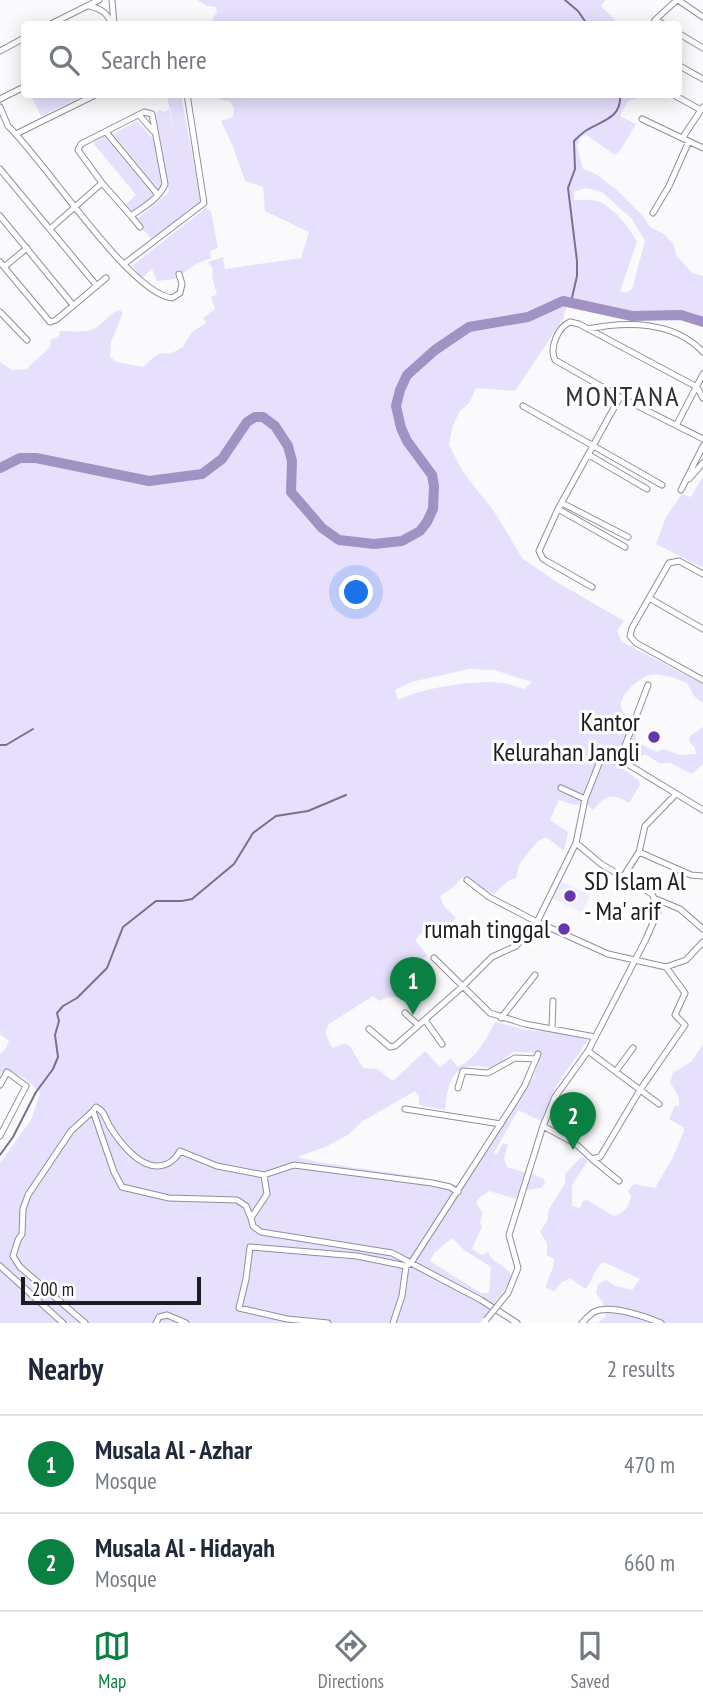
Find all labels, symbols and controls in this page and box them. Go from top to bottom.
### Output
search box [21,21,682,98]
icon: search [45,41,83,79]
text: Search here [101,43,207,76]
district label: MONTANA [566,377,680,414]
your location [339,575,373,609]
place label: Kantor Kelurahan Jangli [493,705,640,768]
marker: Kantor Kelurahan Jangli [646,729,662,745]
place label: SD Islam Al - Ma' arif [584,864,686,927]
marker: SD Islam Al - Ma' arif [562,888,578,904]
place label: rumah tinggal [424,912,550,945]
marker: rumah tinggal [556,921,572,937]
pin: 1 [390,957,436,1015]
pin: 2 [550,1092,596,1150]
scale bar [21,1274,201,1306]
text: 200 m [32,1277,74,1301]
text: Nearby [28,1349,103,1388]
text: 2 results [607,1354,675,1383]
text: Musala Al - Azhar [95,1433,252,1466]
text: 1 [46,1450,57,1479]
text: 470 m [624,1450,675,1479]
text: Mosque [95,1466,157,1495]
text: Musala Al - Hidayah [95,1531,275,1564]
text: 2 [46,1548,57,1577]
text: 660 m [624,1548,675,1577]
text: Mosque [95,1564,157,1593]
tab: Map [93,1627,131,1693]
tab: Directions [318,1627,384,1693]
tab: Saved [571,1627,610,1693]

